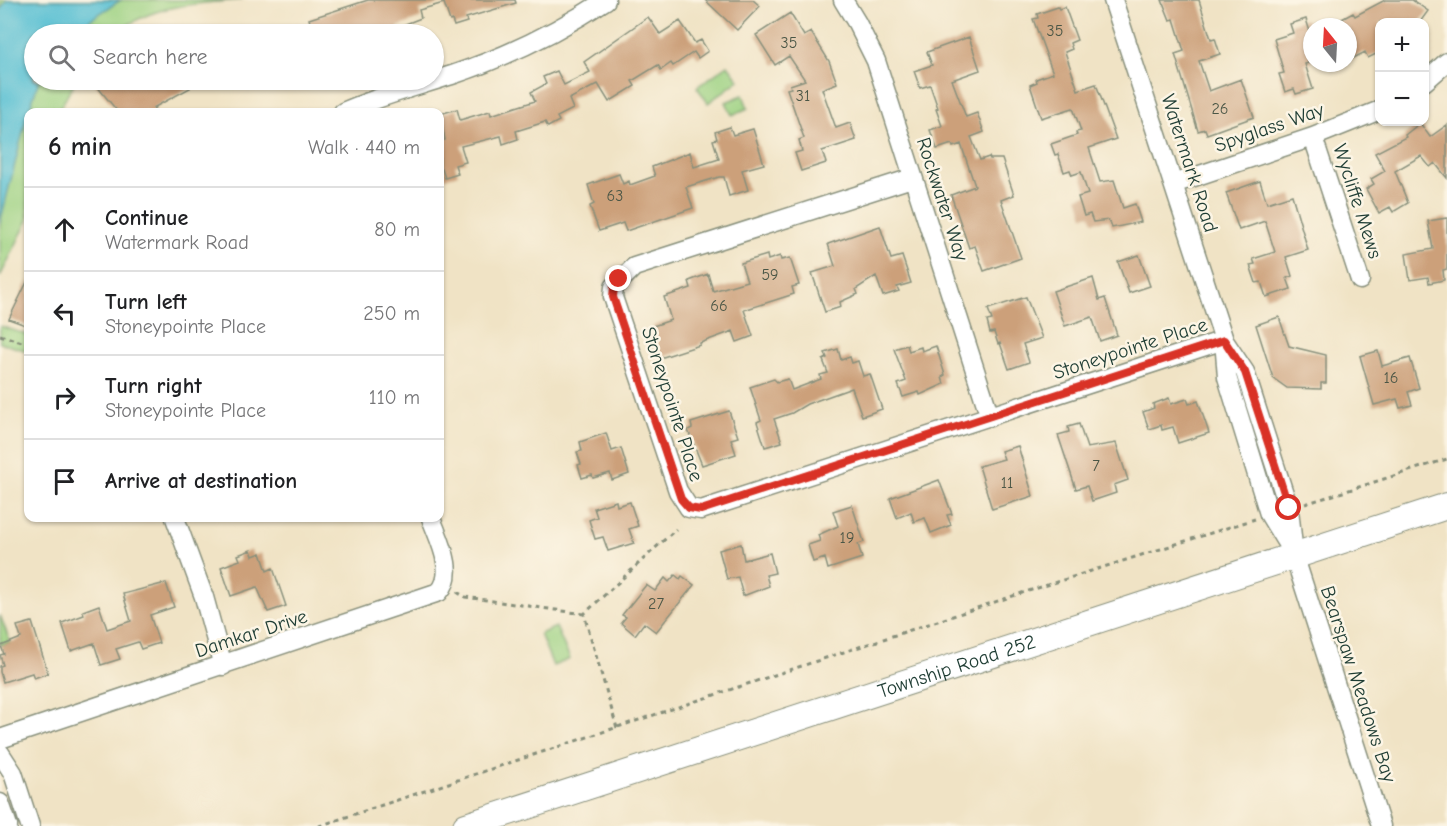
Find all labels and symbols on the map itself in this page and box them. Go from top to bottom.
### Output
north arrow [1303,18,1357,72]
house number: 35 [1047,22,1063,40]
house number: 35 [781,34,797,52]
house number: 31 [796,87,810,105]
street label: Watermark Road [1156,91,1223,235]
street label: Spyglass Way [1211,98,1327,157]
house number: 26 [1211,100,1229,118]
street label: Rockwater Way [912,134,973,264]
street label: Wycliffe Mews [1328,141,1387,261]
house number: 63 [607,187,623,205]
route end [605,265,631,291]
house number: 59 [761,266,779,284]
house number: 66 [710,297,728,315]
street label: Stoneypointe Place [1050,313,1210,384]
street label: Stoneypointe Place [637,324,708,484]
house number: 16 [1383,369,1399,387]
house number: 7 [1092,457,1100,475]
house number: 11 [1001,474,1013,492]
route start [1275,494,1301,520]
house number: 19 [840,529,854,547]
street label: Bearspaw Meadows Bay [1316,583,1401,785]
house number: 27 [648,595,664,613]
street label: Damkar Drive [192,605,310,662]
street label: Township Road 252 [875,630,1039,703]

